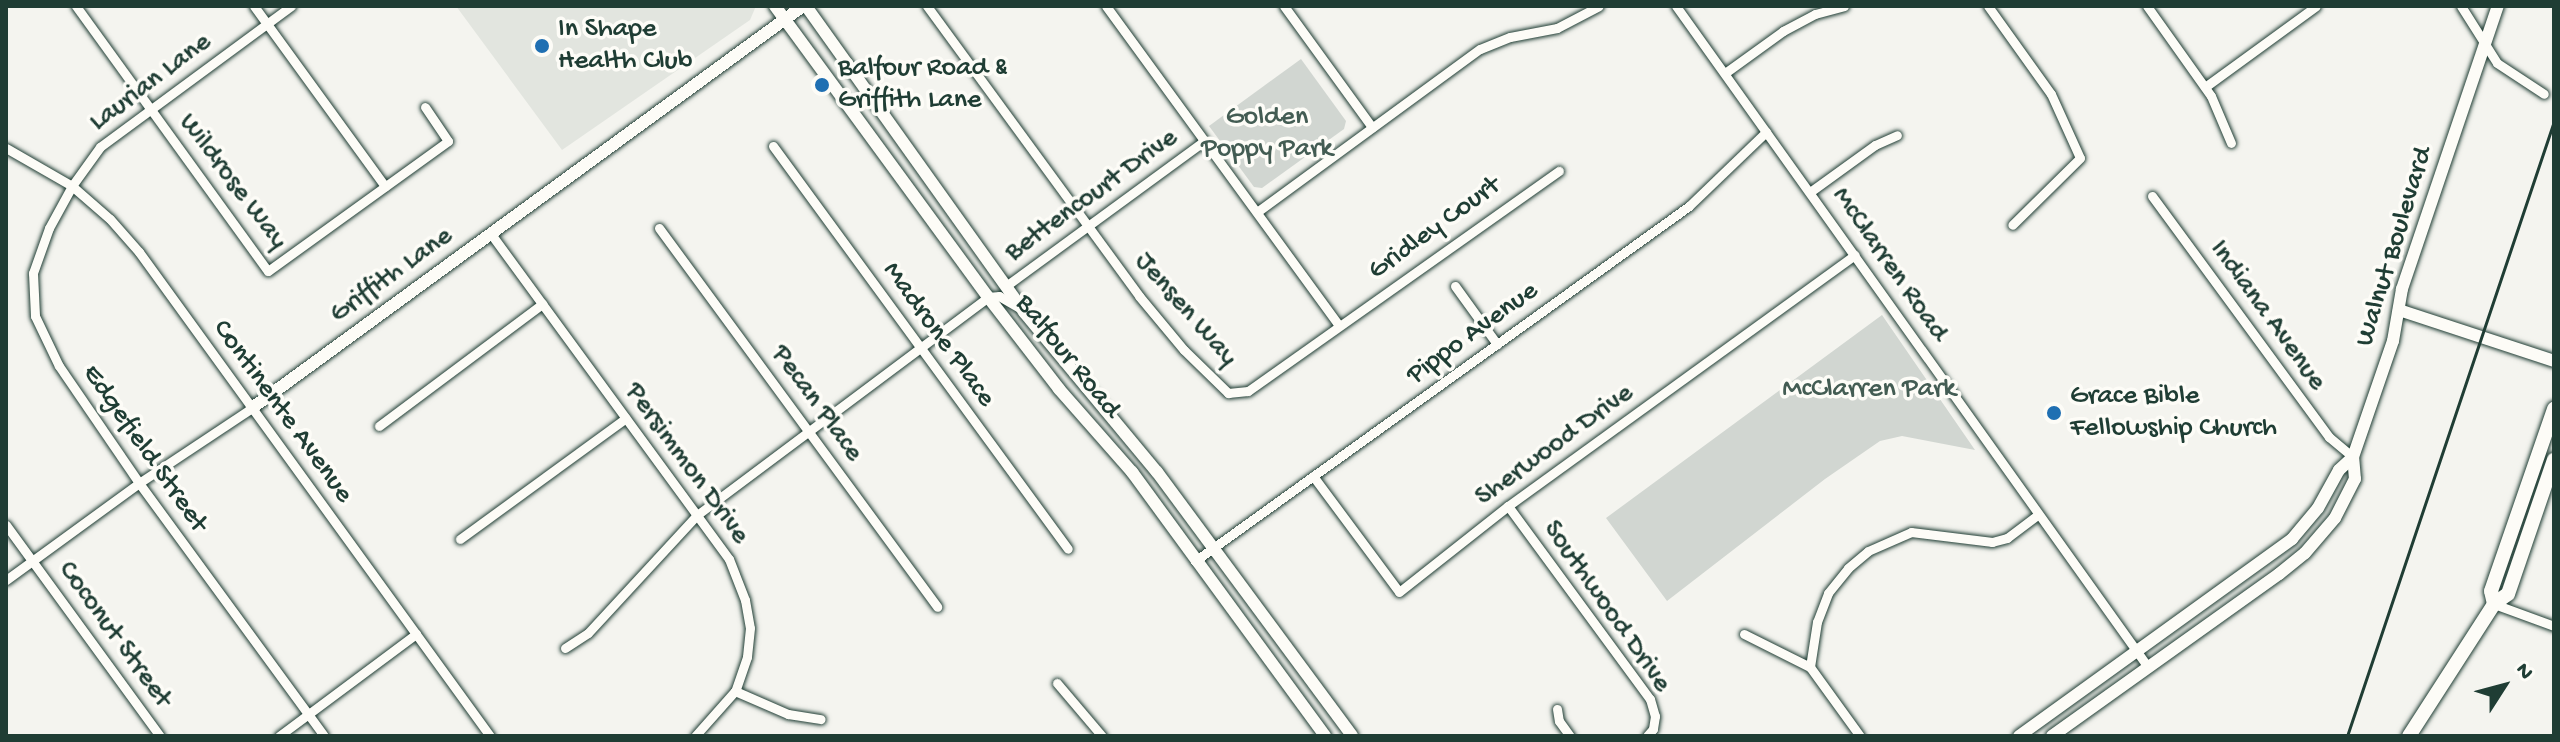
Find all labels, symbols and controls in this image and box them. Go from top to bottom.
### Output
place label: In Shape Health Club [558,13,693,79]
street label: Laurian Lane [83,26,219,140]
marker: In Shape Health Club [533,37,551,55]
place label: Balfour Road & Griffith Lane [838,52,1008,118]
marker: Balfour Road & Griffith Lane [813,76,831,94]
park label: Golden Poppy Park [1201,101,1333,167]
street label: Wildrose Way [170,107,294,257]
street label: Bettencourt Drive [999,122,1185,270]
street label: Walnut Boulevard [2349,143,2441,351]
street label: Gridley Court [1362,170,1508,288]
street label: McClarren Road [1823,181,1955,349]
street label: Griffith Lane [324,220,460,332]
street label: Indiana Avenue [2201,234,2333,398]
street label: Jensen Way [1126,246,1244,374]
street label: Madrone Place [874,256,1002,414]
street label: Pippo Avenue [1401,275,1545,393]
street label: Balfour Road [1007,288,1127,426]
street label: Continente Avenue [204,314,360,510]
street label: Pecan Place [762,339,870,469]
street label: Edgefield Street [74,359,214,539]
park label: McClarren Park [1782,373,1956,407]
street label: Persimmon Drive [616,377,756,551]
street label: Sherwood Drive [1469,377,1641,515]
place label: Grace Bible Fellowship Church [2070,380,2277,446]
marker: Grace Bible Fellowship Church [2045,404,2063,422]
street label: Southwood Drive [1534,515,1678,699]
street label: Coconut Street [50,555,178,715]
north arrow [2464,646,2544,726]
text: N [2509,658,2538,685]

